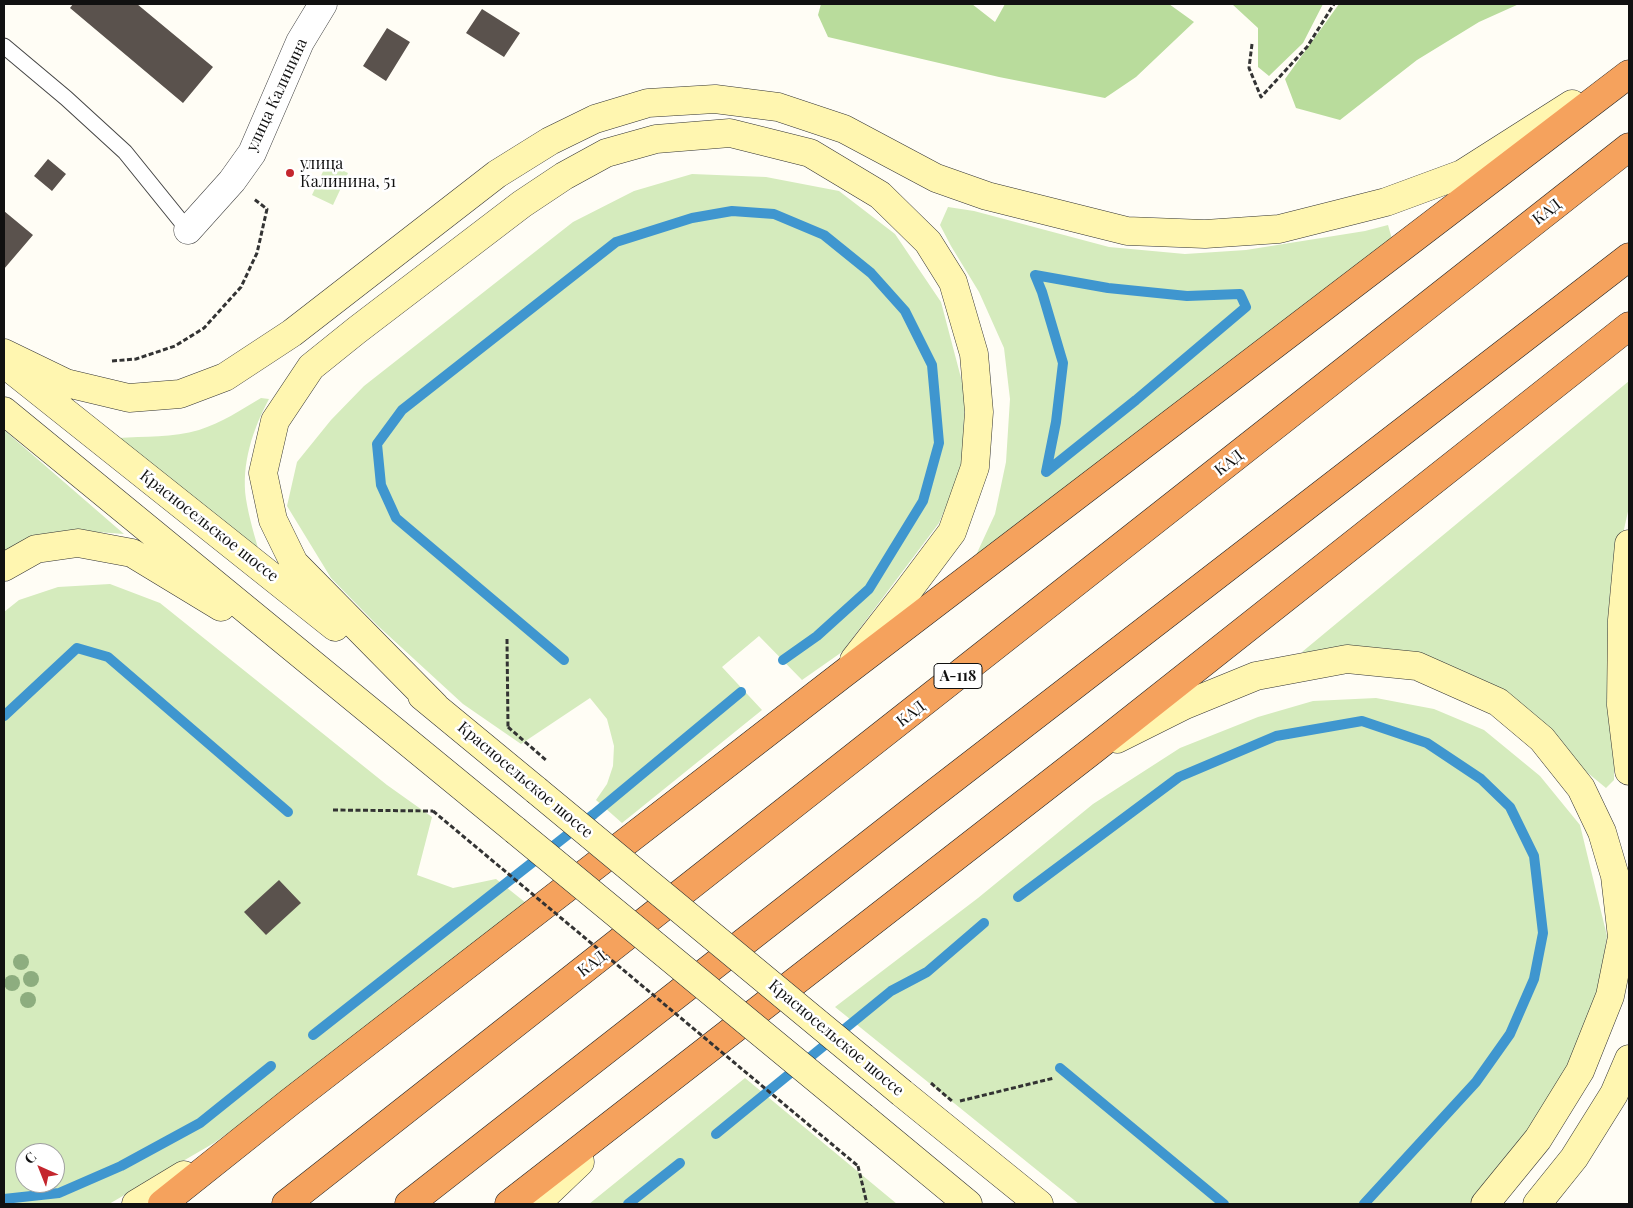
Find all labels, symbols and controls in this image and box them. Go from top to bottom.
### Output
street label: улица Калинина [242,35,312,155]
place label: улица Калинина, 51 [300,154,396,192]
marker: улица Калинина, 51 [284,167,296,179]
street label: КАД [1529,195,1565,229]
street label: КАД [1211,446,1247,480]
street label: Красносельское шоссе [136,466,282,586]
road number: А-118 [934,664,982,688]
street label: КАД [893,697,929,731]
street label: Красносельское шоссе [453,718,597,842]
street label: КАД [574,947,610,981]
street label: Красносельское шоссе [764,976,908,1100]
north arrow [15,1143,65,1193]
text: С [20,1147,40,1168]

